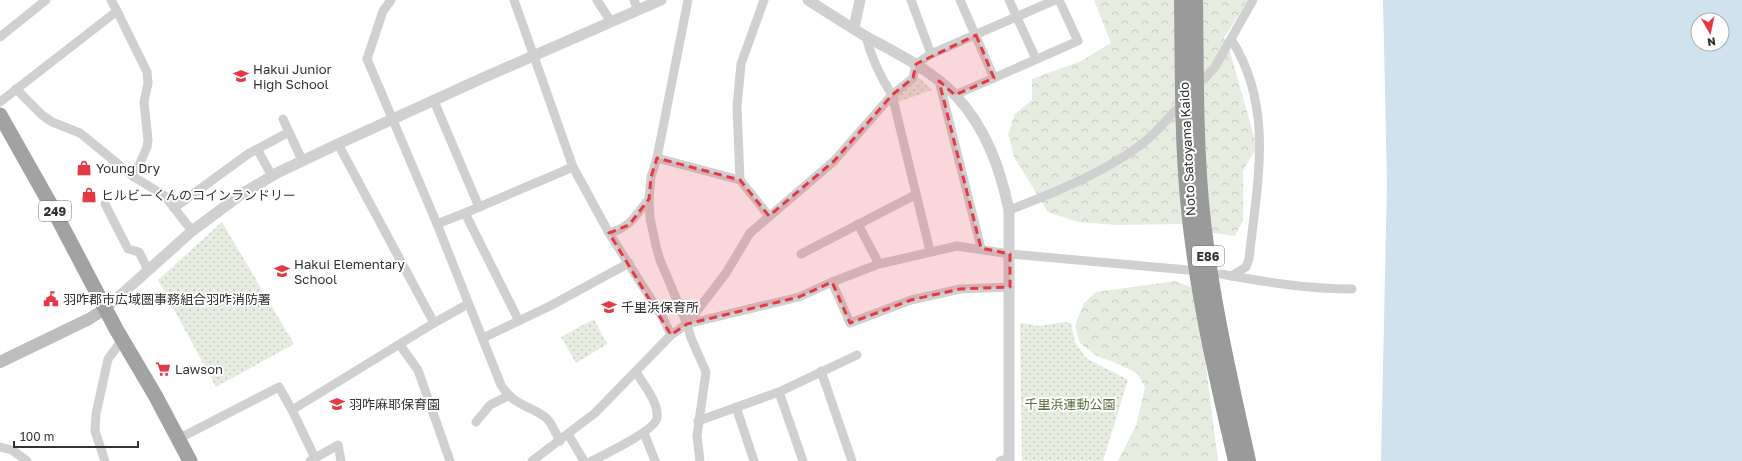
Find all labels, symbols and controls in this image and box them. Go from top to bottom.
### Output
north arrow [1690,12,1730,52]
text: N [1706,35,1717,49]
place label: Hakui Junior High School [253,61,332,92]
school or university icon: Hakui Junior High School [232,67,250,85]
street label: Noto Satoyama Kaido [1175,81,1198,216]
shop icon: Young Dry [75,159,93,177]
place label: Young Dry [96,160,161,176]
shop icon: ヒルビーくんのコインランドリー [80,186,98,204]
place label: ヒルビーくんのコインランドリー [101,187,296,203]
road number: 249 [39,201,71,221]
road number: E86 [1192,246,1224,266]
place label: Hakui Elementary School [294,256,406,287]
school or university icon: Hakui Elementary School [273,262,291,280]
public building icon: 羽咋郡市広域圏事務組合羽咋消防署 [42,290,60,308]
place label: 羽咋郡市広域圏事務組合羽咋消防署 [63,291,271,307]
school or university icon: 千里浜保育所 [600,298,618,316]
place label: 千里浜保育所 [621,299,699,315]
supermarket icon: Lawson [154,360,172,378]
place label: Lawson [175,361,223,377]
school or university icon: 羽咋麻耶保育園 [328,395,346,413]
place label: 羽咋麻耶保育園 [349,396,440,412]
park label: 千里浜運動公園 [1024,396,1116,412]
scale bar [14,423,138,449]
text: 100 m [20,429,54,444]

